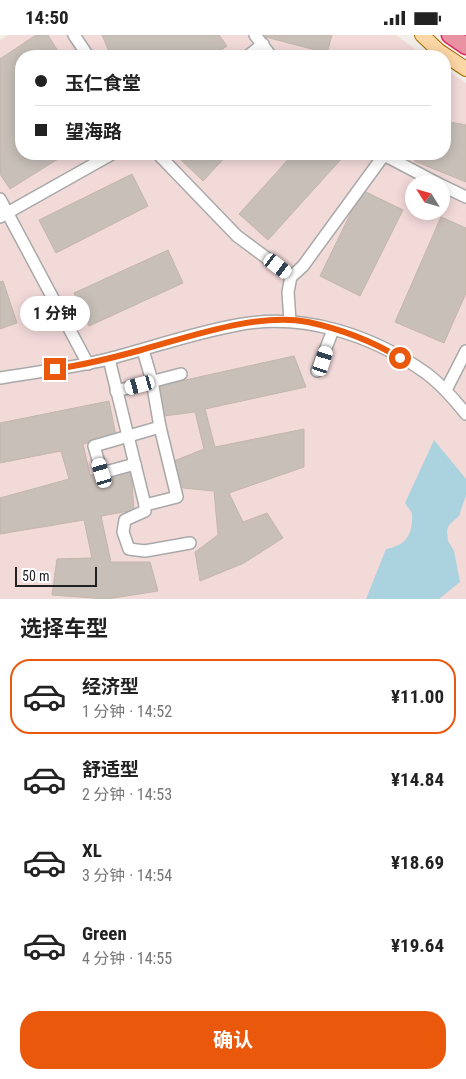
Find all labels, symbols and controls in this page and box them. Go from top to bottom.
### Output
text: 14:50 [25,6,69,29]
text: 玉仁食堂 [65,72,141,95]
text: 望海路 [65,120,122,143]
north arrow [405,175,450,220]
map controls [405,175,450,220]
car [261,251,294,281]
callout: 1 分钟 [20,297,90,331]
text: 1 分钟 [33,304,77,323]
car [311,344,334,378]
route start [389,347,411,369]
route end [44,358,66,380]
car [123,374,156,396]
car [90,456,113,490]
scale bar [15,564,98,587]
text: 50 m [22,568,50,584]
text: 选择车型 [20,616,108,641]
icon: car [22,674,67,719]
text: 经济型 [82,675,139,698]
text: ¥11.00 [391,685,444,708]
text: 1 分钟 · 14:52 [82,702,172,721]
icon: car [22,757,67,802]
text: 舒适型 [82,758,139,781]
text: ¥14.84 [391,768,444,791]
text: 2 分钟 · 14:53 [82,785,172,804]
text: XL [82,839,102,862]
icon: car [22,840,67,885]
text: ¥18.69 [391,851,444,874]
text: 3 分钟 · 14:54 [82,866,172,885]
text: Green [82,922,127,945]
icon: car [22,923,67,968]
text: ¥19.64 [391,934,444,957]
text: 4 分钟 · 14:55 [82,949,172,968]
button: 确认 [20,1011,446,1069]

